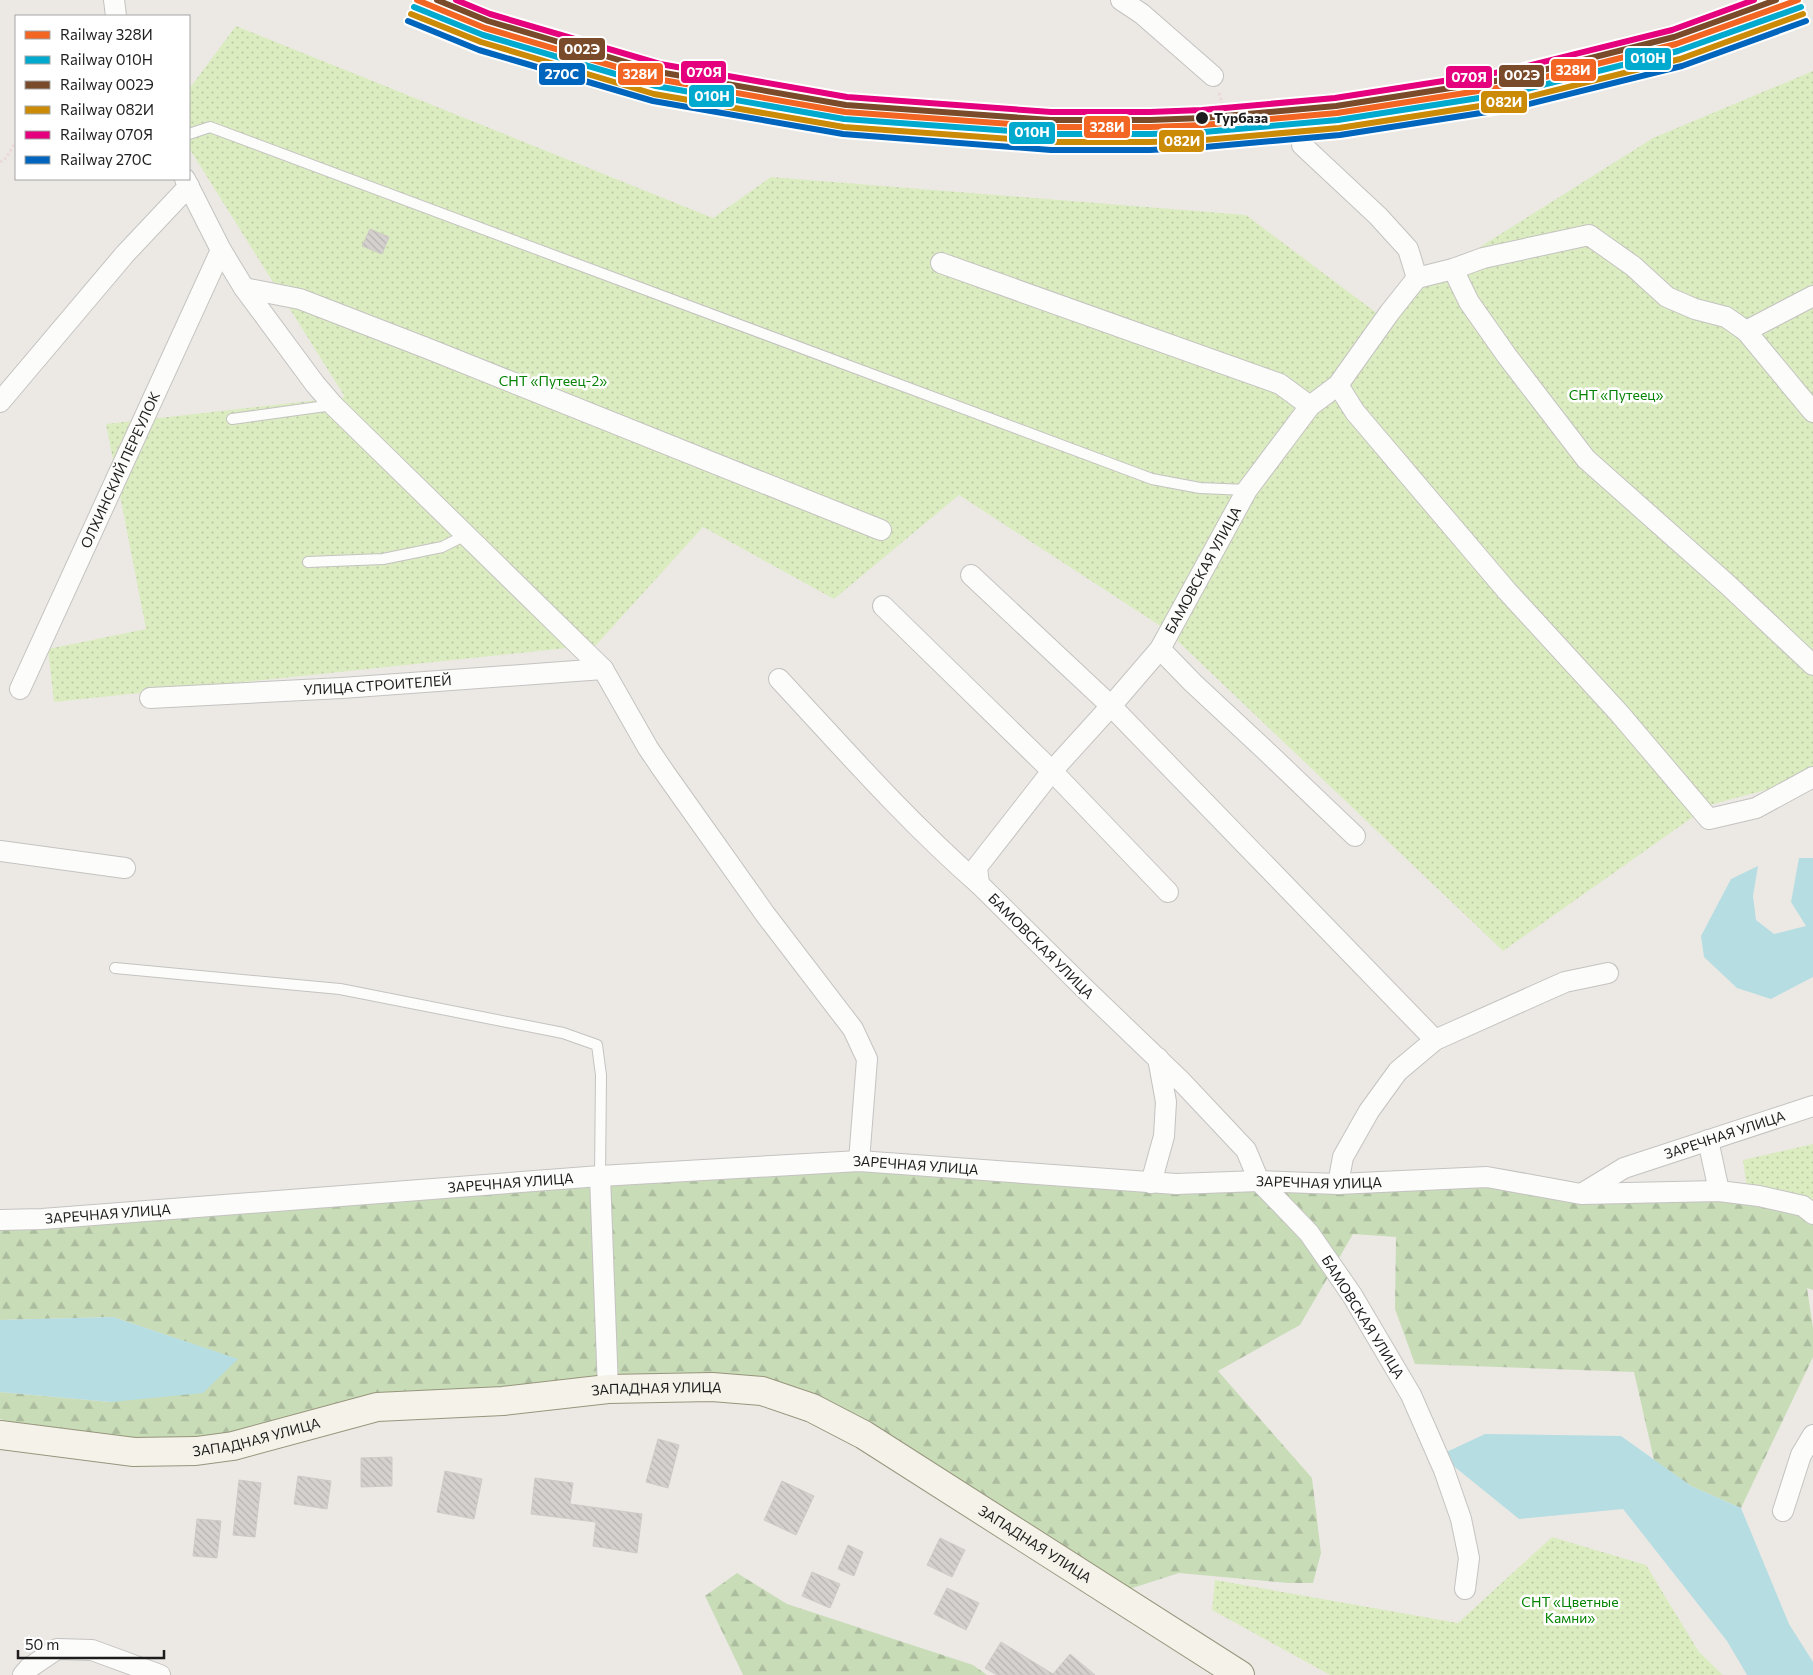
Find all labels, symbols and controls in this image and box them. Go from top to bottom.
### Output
legend [15,15,190,180]
text: Railway 328И [60,25,153,43]
line badge: 002Э [558,37,606,61]
text: 002Э [564,40,600,57]
line badge: 010Н [1624,47,1672,71]
text: 010Н [1630,49,1666,66]
text: Railway 010Н [60,50,153,68]
line badge: 328И [1550,58,1597,82]
line badge: 070Я [680,60,727,84]
text: 328И [1555,61,1591,78]
line badge: 270С [538,62,586,86]
line badge: 328И [617,62,664,86]
text: 070Я [686,63,722,80]
line badge: 002Э [1498,64,1545,88]
text: 270С [545,65,579,82]
text: 328И [622,65,658,82]
line badge: 070Я [1445,65,1493,89]
text: 002Э [1504,66,1540,83]
text: 070Я [1451,68,1487,85]
text: Railway 002Э [60,75,154,93]
line badge: 010Н [688,84,735,108]
text: 010Н [694,87,730,104]
line badge: 082И [1480,90,1528,114]
text: 082И [1486,93,1522,110]
text: Railway 082И [60,100,154,118]
place label: Турбаза [1214,109,1268,126]
marker: Турбаза [1194,110,1210,126]
line badge: 328И [1083,115,1131,139]
text: 328И [1089,118,1125,135]
line badge: 010Н [1008,121,1056,145]
text: 010Н [1014,123,1050,140]
text: Railway 070Я [60,125,153,143]
line badge: 082И [1158,129,1205,153]
text: 082И [1164,132,1200,149]
text: Railway 270С [60,150,152,168]
park label: СНТ «Путеец-2» [499,372,607,389]
park label: СНТ «Путеец» [1569,386,1663,403]
street label: ОЛХИНСКИЙ ПЕРЕУЛОК [77,389,163,551]
street label: БАМОВСКАЯ УЛИЦА [1161,503,1245,636]
street label: УЛИЦА СТРОИТЕЛЕЙ [303,671,452,698]
street label: БАМОВСКАЯ УЛИЦА [985,889,1098,1002]
street label: ЗАРЕЧНАЯ УЛИЦА [1662,1107,1787,1162]
street label: ЗАРЕЧНАЯ УЛИЦА [852,1152,980,1178]
street label: ЗАРЕЧНАЯ УЛИЦА [447,1169,574,1196]
street label: ЗАРЕЧНАЯ УЛИЦА [1256,1172,1383,1192]
street label: ЗАРЕЧНАЯ УЛИЦА [44,1200,172,1227]
street label: БАМОВСКАЯ УЛИЦА [1319,1252,1409,1382]
street label: ЗАПАДНАЯ УЛИЦА [590,1378,723,1399]
street label: ЗАПАДНАЯ УЛИЦА [191,1414,322,1459]
street label: ЗАПАДНАЯ УЛИЦА [976,1501,1095,1586]
park label: СНТ «Цветные Камни» [1521,1593,1619,1626]
scale bar [18,1628,164,1660]
text: 50 m [25,1635,59,1653]

